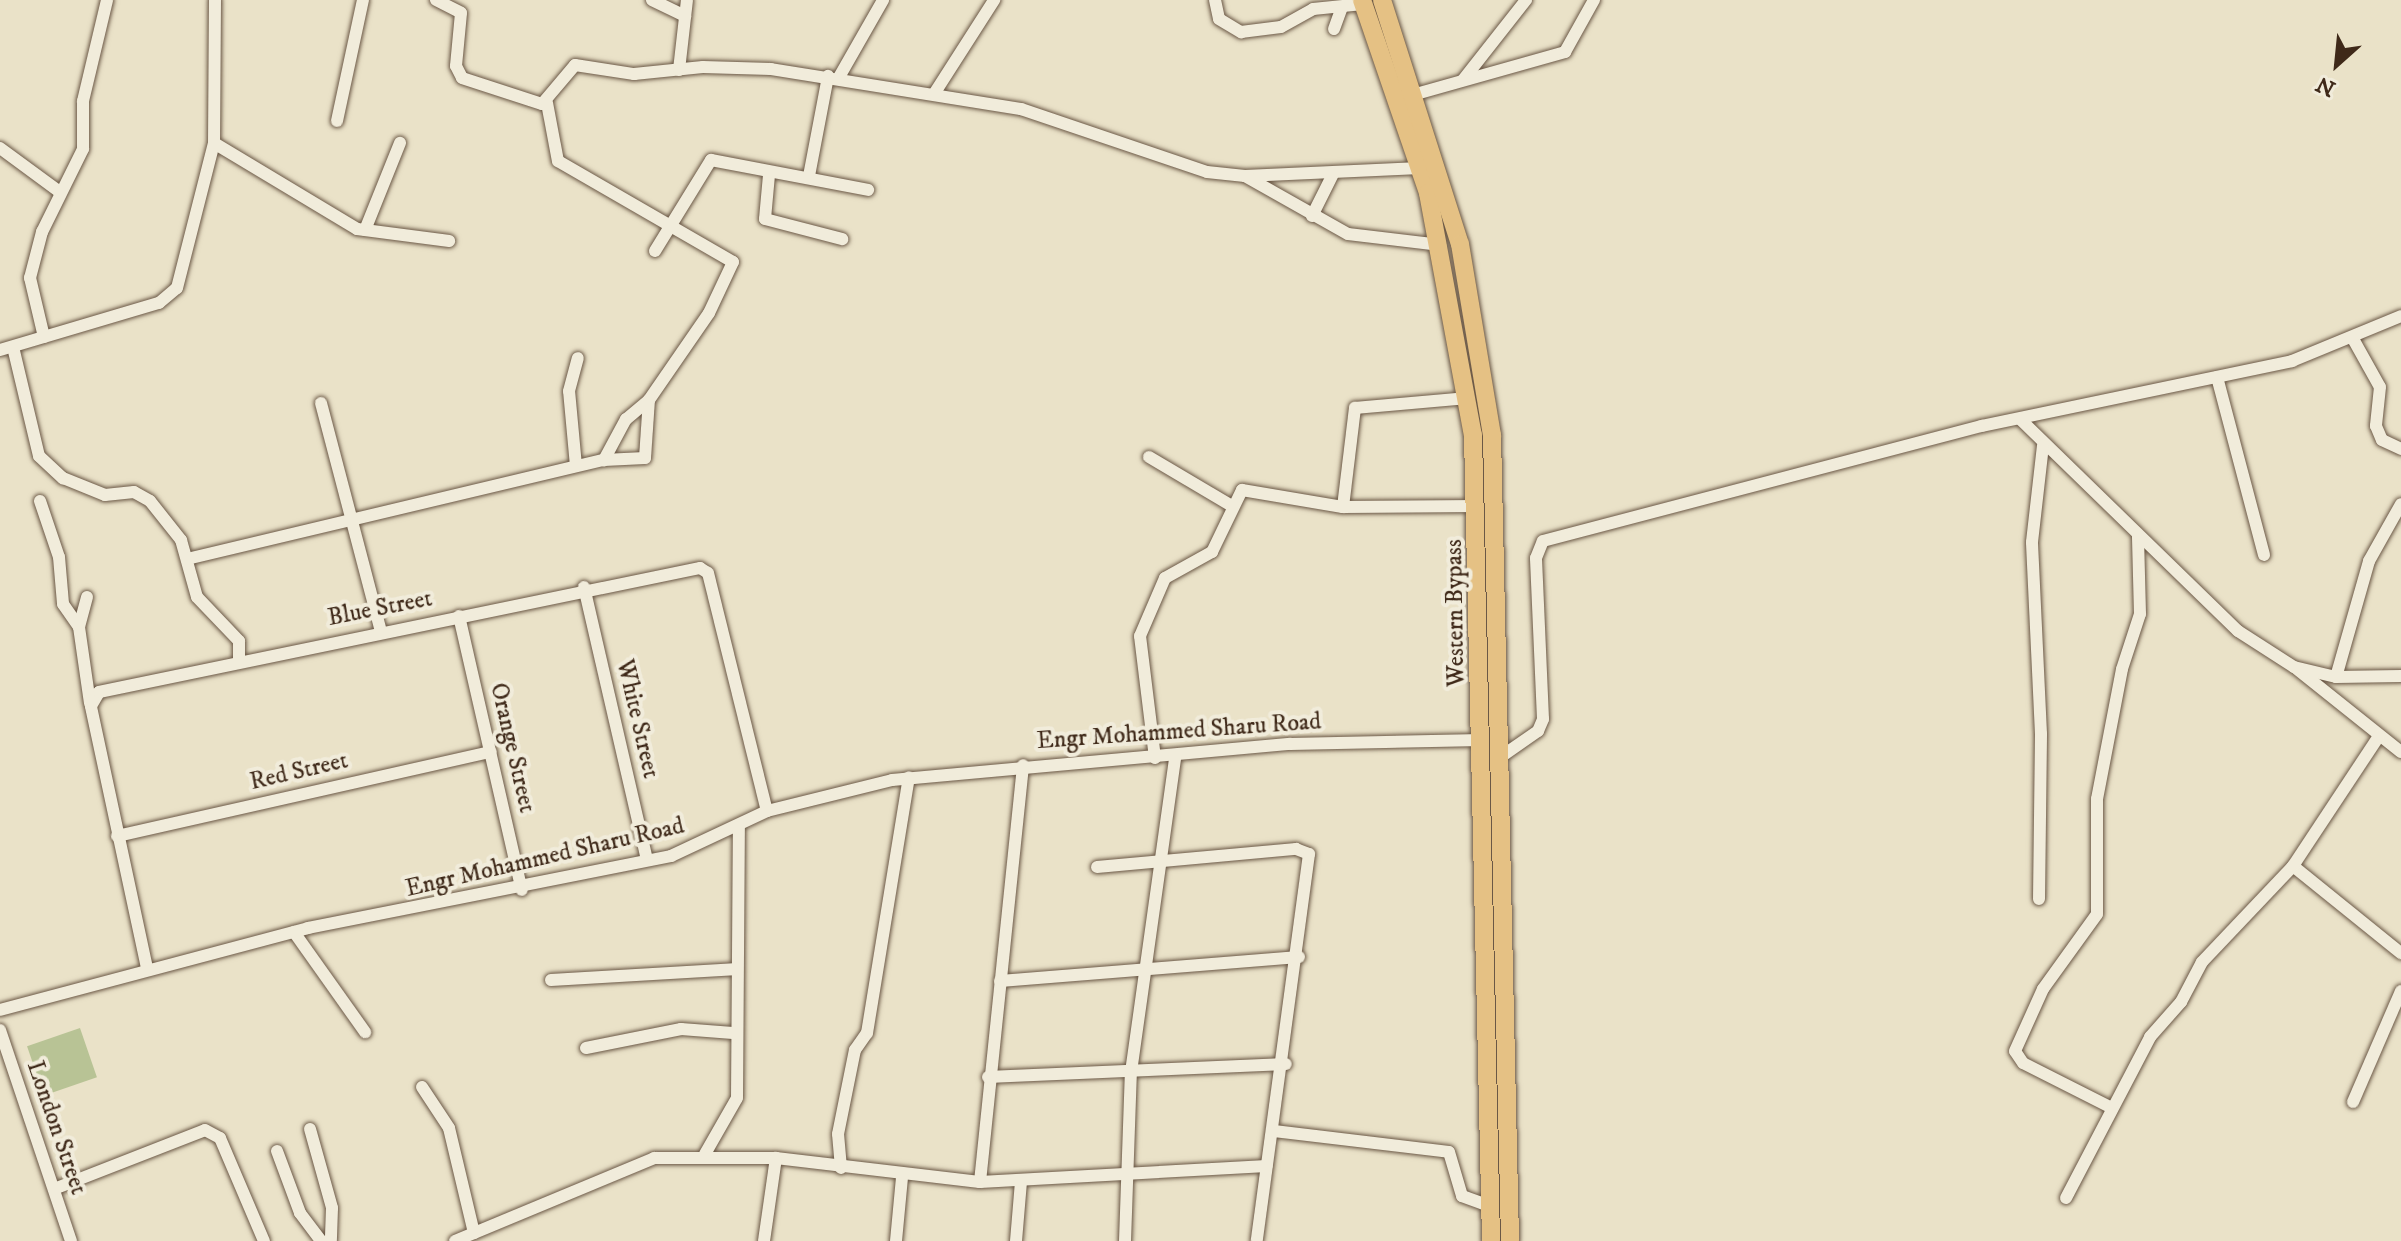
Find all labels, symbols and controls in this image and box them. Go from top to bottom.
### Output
north arrow [2297,24,2377,104]
text: N [2312,70,2340,102]
street label: Western Bypass [1440,539,1472,687]
street label: Blue Street [325,585,435,633]
street label: White Street [609,657,665,781]
street label: Orange Street [483,680,541,816]
street label: Engr Mohammed Sharu Road [1036,708,1322,756]
street label: Red Street [247,747,351,797]
street label: Engr Mohammed Sharu Road [403,812,687,904]
street label: London Street [20,1057,92,1199]

